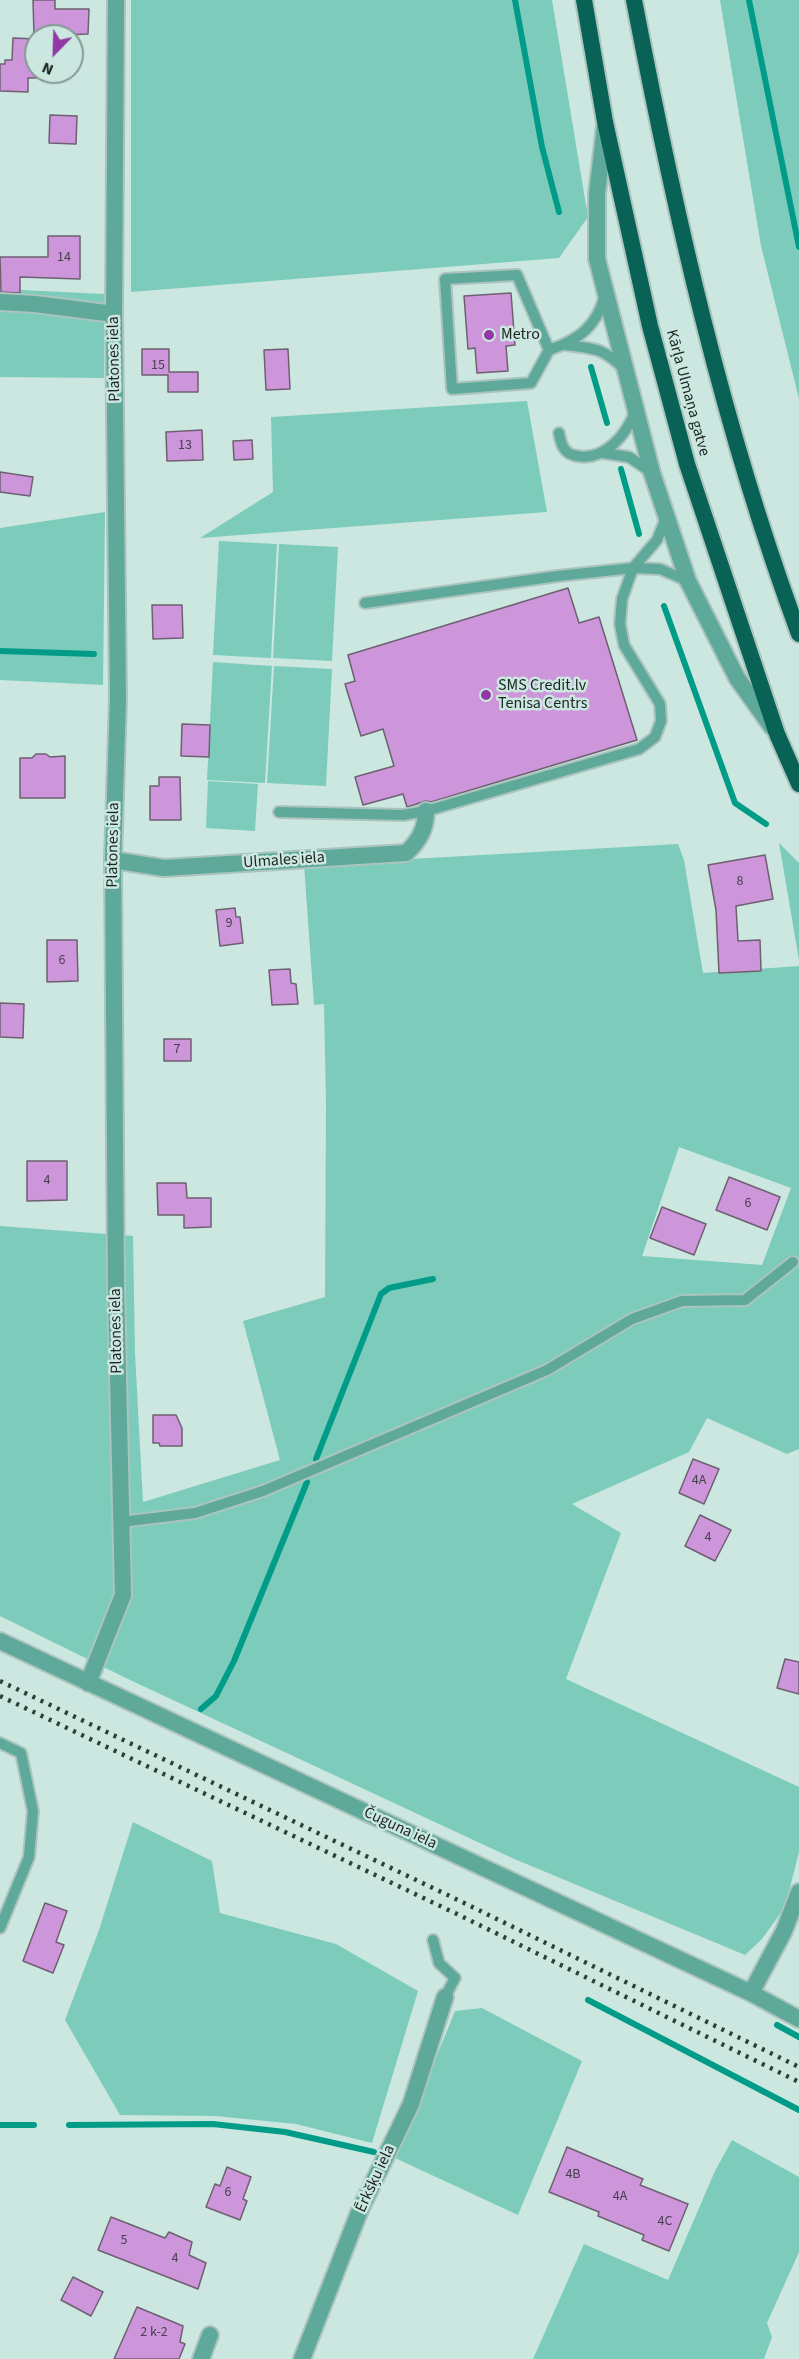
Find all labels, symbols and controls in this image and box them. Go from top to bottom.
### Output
north arrow [24,24,84,84]
text: N [39,57,57,81]
house number: 14 [57,250,71,266]
street label: Platones iela [105,316,125,402]
place label: Metro [501,325,540,345]
marker: Metro [482,328,496,342]
street label: Kārļa Ulmaņa gatve [661,328,713,458]
house number: 15 [151,358,165,374]
house number: 13 [178,438,192,454]
place label: SMS Credit.lv Tenisa Centrs [498,676,588,714]
marker: SMS Credit.lv Tenisa Centrs [479,688,493,702]
street label: Platones iela [104,802,124,888]
street label: Ulmales iela [243,849,325,873]
house number: 8 [737,874,743,890]
house number: 9 [226,916,232,932]
house number: 6 [59,953,65,969]
house number: 7 [174,1042,180,1058]
house number: 4 [44,1173,50,1189]
house number: 6 [745,1196,751,1212]
street label: Platones iela [107,1288,127,1374]
house number: 4A [692,1473,706,1489]
house number: 4 [705,1530,711,1546]
street label: Čuguna iela [360,1804,440,1854]
street label: Ērkšķu iela [352,2142,400,2216]
house number: 4B [565,2167,581,2183]
house number: 6 [225,2185,231,2201]
house number: 4A [613,2189,627,2205]
house number: 4C [658,2214,672,2230]
house number: 5 [121,2233,127,2249]
house number: 4 [172,2251,178,2267]
house number: 2 k-2 [140,2325,168,2341]

